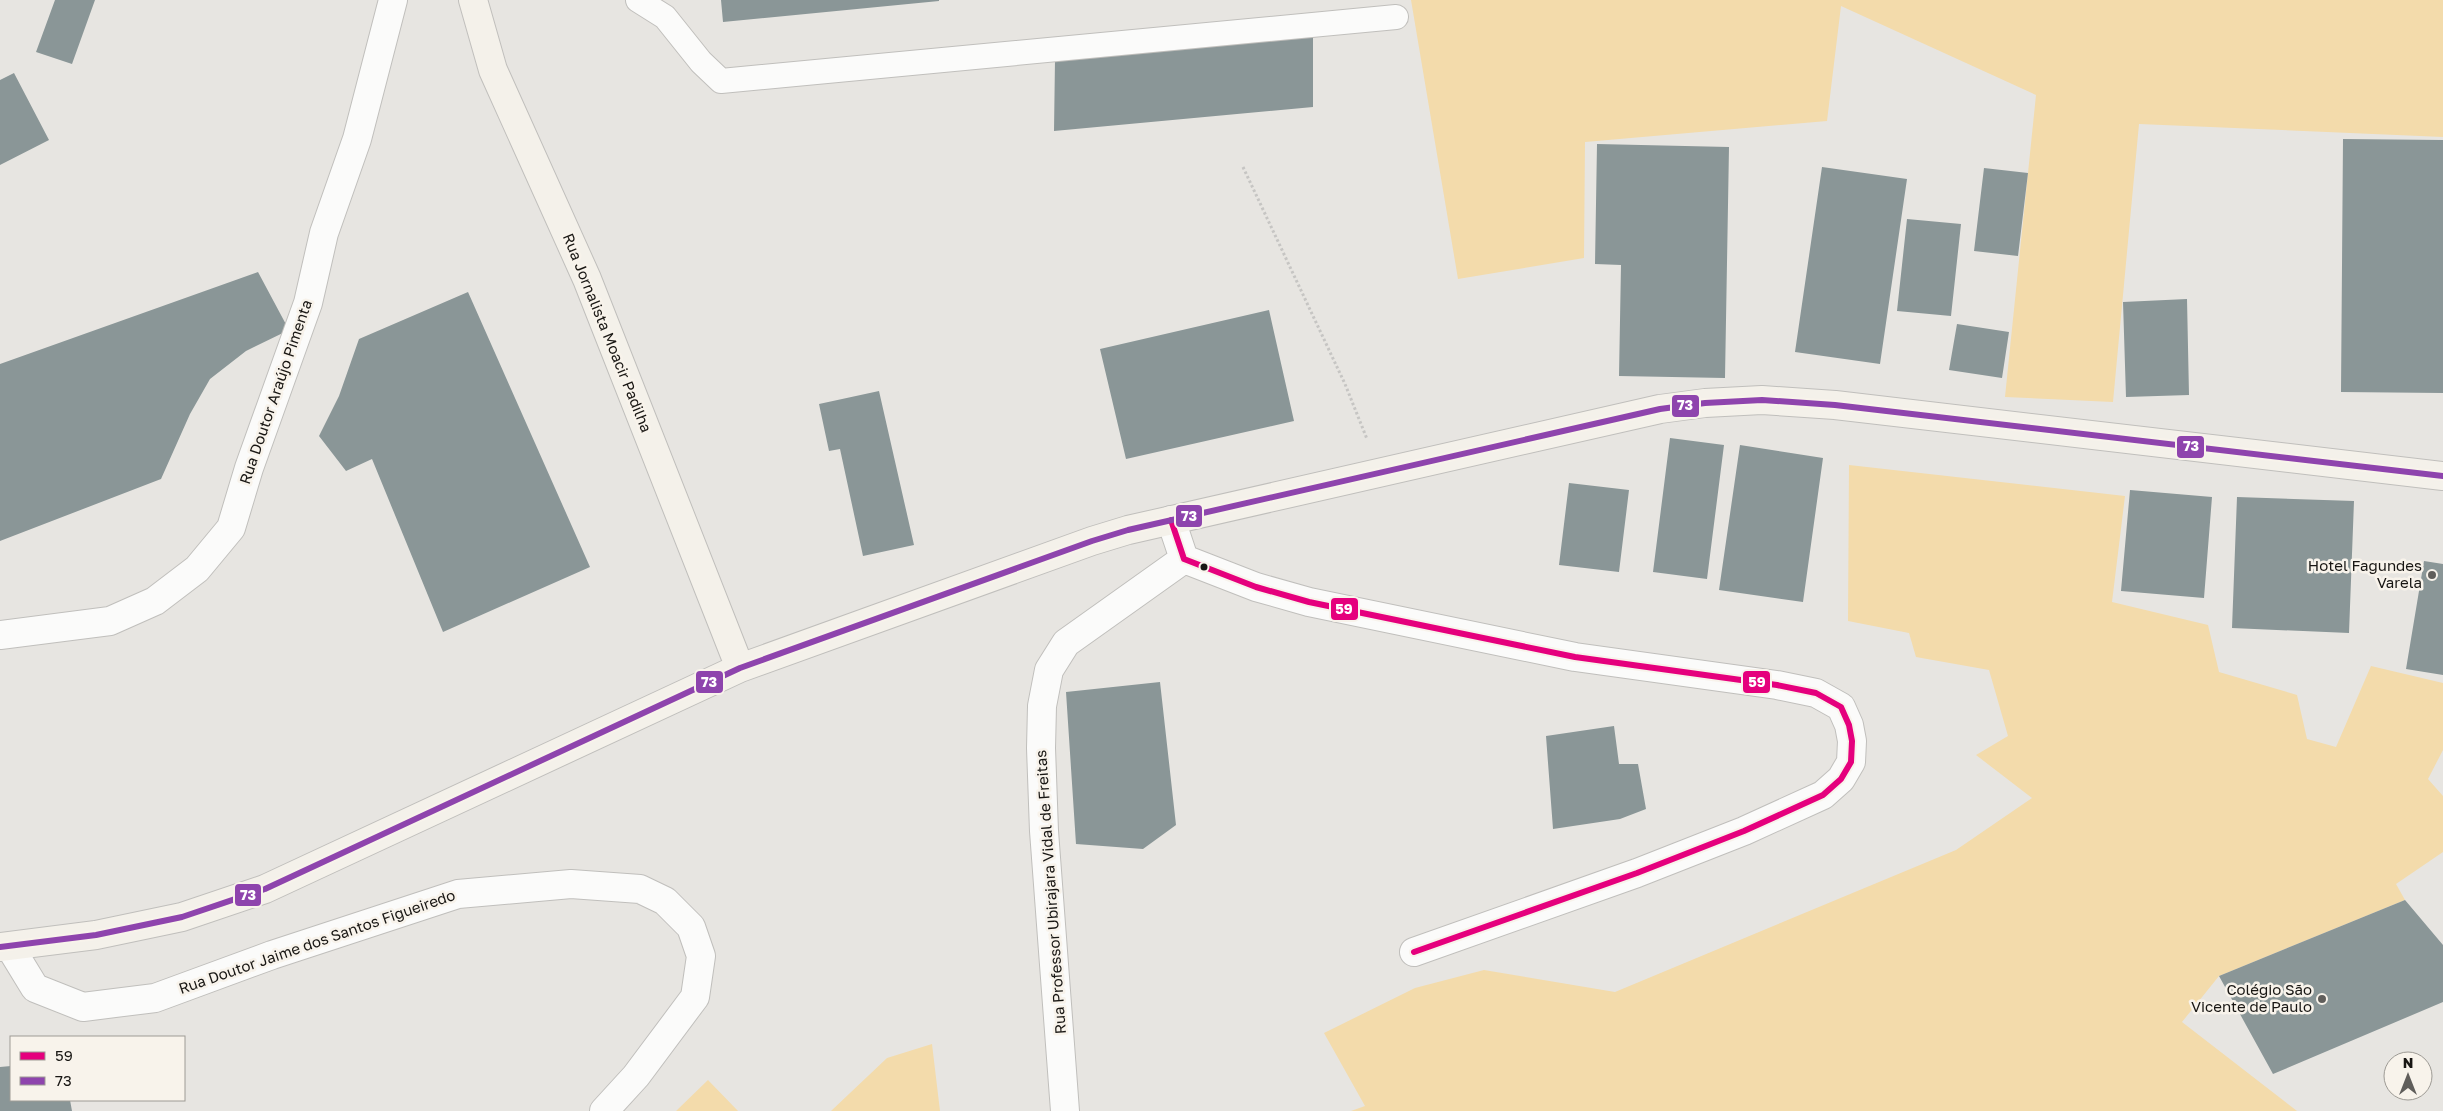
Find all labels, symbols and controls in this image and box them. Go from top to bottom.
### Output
street label: Rua Jornalista Moacir Padilha [560,230,656,435]
street label: Rua Doutor Araújo Pimenta [235,297,315,486]
line badge: 73 [1671,394,1700,418]
text: 73 [1677,396,1693,413]
line badge: 73 [2176,435,2205,459]
text: 73 [2183,437,2199,454]
line badge: 73 [1175,504,1203,528]
text: 73 [1181,507,1197,524]
place label: Hotel Fagundes Varela [2308,556,2422,591]
unlabelled marker [1199,562,1209,572]
marker: Hotel Fagundes Varela [2426,569,2438,581]
line badge: 59 [1330,597,1359,621]
text: 59 [1335,600,1353,617]
line badge: 73 [695,670,724,694]
line badge: 59 [1742,670,1771,694]
text: 73 [701,673,717,690]
text: 59 [1748,673,1766,690]
street label: Rua Professor Ubirajara Vidal de Freitas [1031,749,1069,1035]
line badge: 73 [234,883,262,907]
street label: Rua Doutor Jaime dos Santos Figueiredo [176,885,457,997]
text: 73 [240,886,256,903]
place label: Colégio São Vicente de Paulo [2191,980,2312,1015]
marker: Colégio São Vicente de Paulo [2316,993,2328,1005]
legend [10,1036,185,1101]
text: 59 [55,1046,73,1064]
north arrow [2383,1051,2433,1101]
text: N [2403,1054,2413,1071]
text: 73 [55,1071,72,1089]

